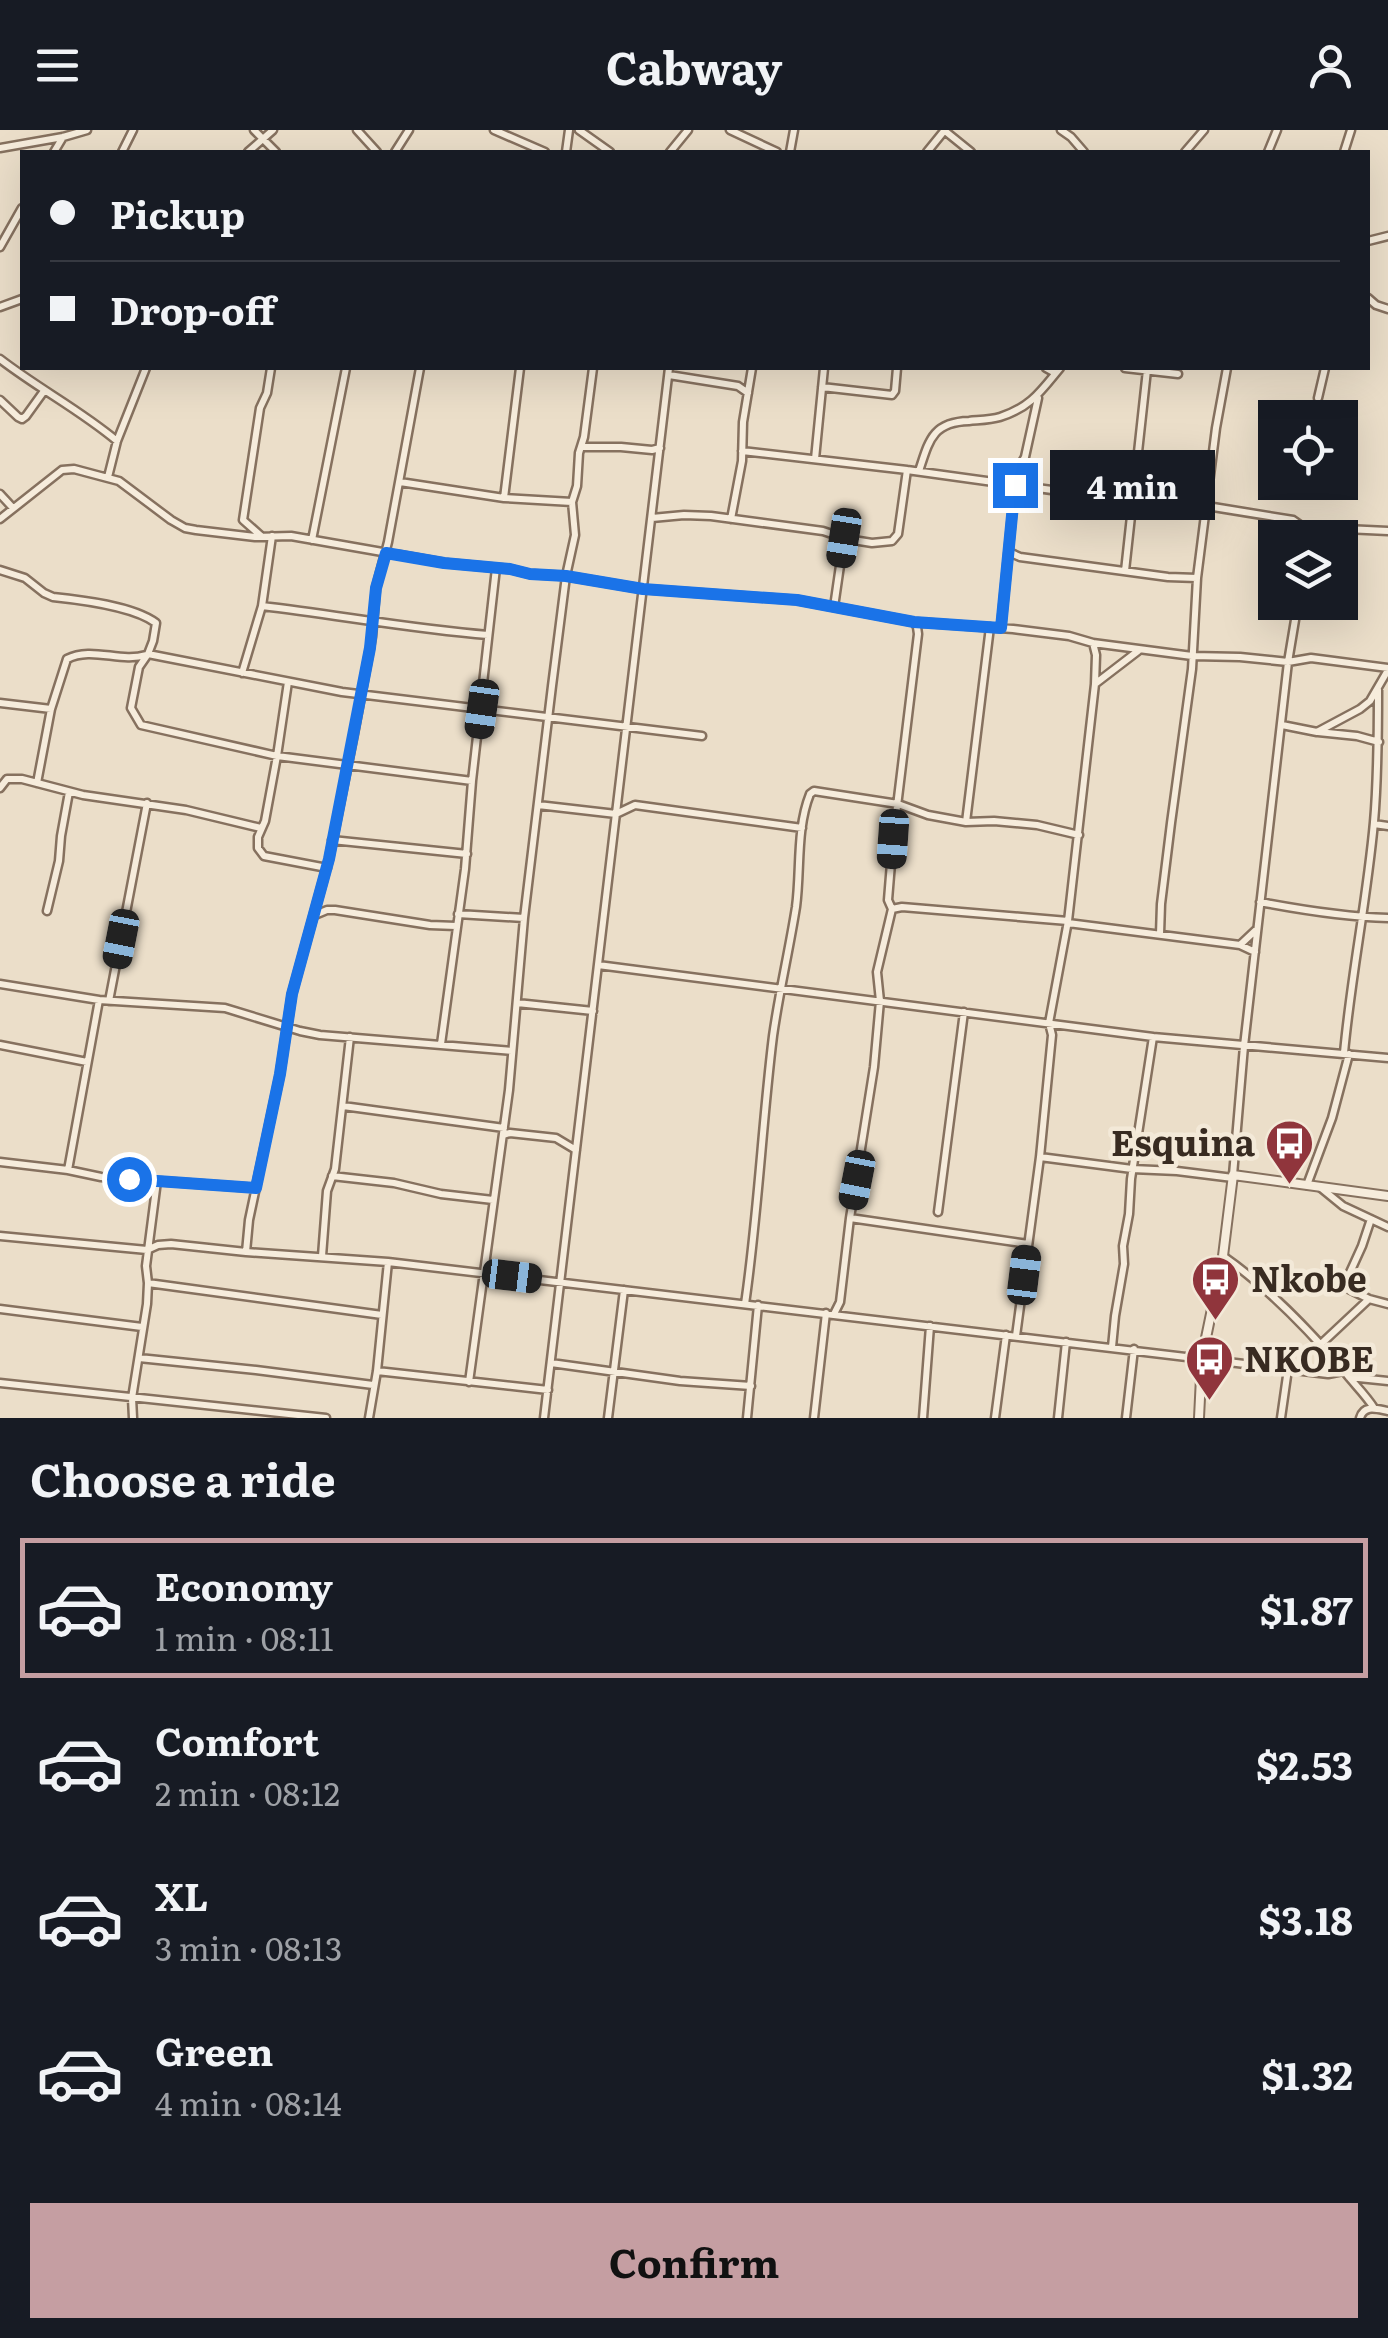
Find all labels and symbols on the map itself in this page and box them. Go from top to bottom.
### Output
callout: 4 min [1050,450,1215,520]
route end [993,463,1038,508]
car [824,506,864,570]
car [463,677,501,741]
car [876,808,910,870]
car [101,907,141,971]
place label: Esquina [1111,1115,1256,1167]
bus stop icon: Esquina [1264,1118,1316,1186]
car [837,1148,877,1212]
route start [107,1157,152,1202]
car [1005,1243,1043,1307]
place label: Nkobe [1251,1251,1367,1303]
bus stop icon: Nkobe [1190,1254,1242,1322]
car [480,1257,544,1295]
place label: NKOBE [1244,1331,1374,1383]
bus stop icon: NKOBE [1183,1334,1235,1402]

